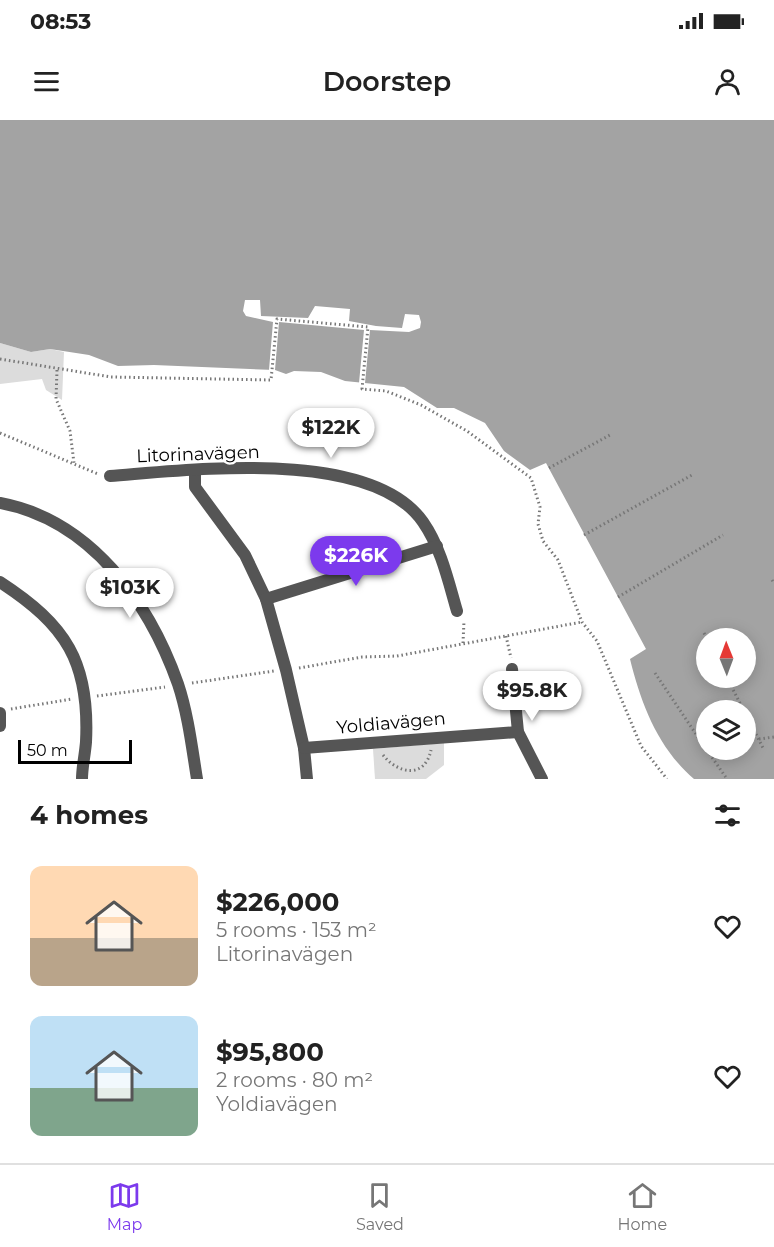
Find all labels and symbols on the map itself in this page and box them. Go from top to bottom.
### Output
pin: $122K [289,408,373,459]
street label: Litorinavägen [136,441,260,467]
pin: $226K [314,536,398,587]
pin: $103K [88,568,172,619]
north arrow [696,628,756,688]
pin: $95.8K [483,671,581,722]
street label: Yoldiavägen [336,707,446,739]
scale bar [18,737,132,764]

